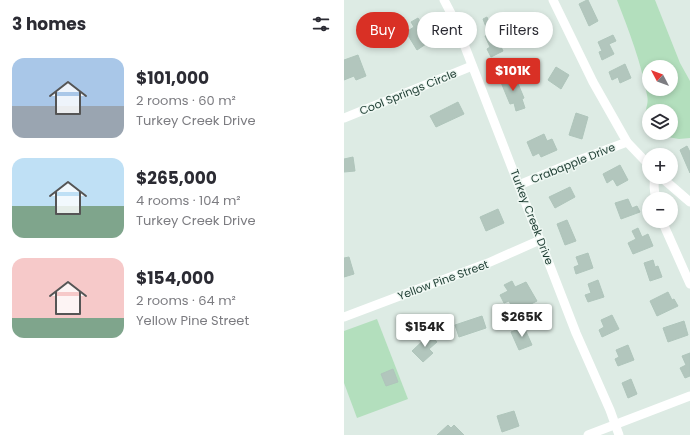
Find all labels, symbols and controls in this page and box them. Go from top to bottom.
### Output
text: 3 homes [12,12,86,36]
chip: Buy [356,12,409,48]
chip: Rent [417,12,477,48]
chip: Filters [485,12,553,48]
icon: filters [310,13,332,35]
pin: $101K [485,58,541,92]
north arrow [642,60,678,96]
map controls [642,60,678,228]
text: $101K [495,61,531,80]
street label: Cool Springs Circle [357,65,459,119]
text: $101,000 [136,66,209,90]
icon: home [44,74,92,122]
text: 2 rooms · 60 m² [136,91,236,110]
button: layers [642,104,678,140]
text: Turkey Creek Drive [136,111,256,130]
street label: Crabapple Drive [528,139,618,187]
button: + [642,148,678,184]
text: $265,000 [136,166,217,190]
street label: Turkey Creek Drive [506,167,558,267]
icon: home [44,174,92,222]
text: 4 rooms · 104 m² [136,191,241,210]
button: − [642,192,678,228]
text: Turkey Creek Drive [136,211,256,230]
street label: Yellow Pine Street [395,256,491,304]
text: $154,000 [136,266,214,290]
icon: home [44,274,92,322]
text: 2 rooms · 64 m² [136,291,236,310]
pin: $265K [494,304,550,338]
text: $265K [501,307,543,326]
text: Yellow Pine Street [136,311,249,330]
pin: $154K [397,314,453,348]
text: $154K [405,317,445,336]

